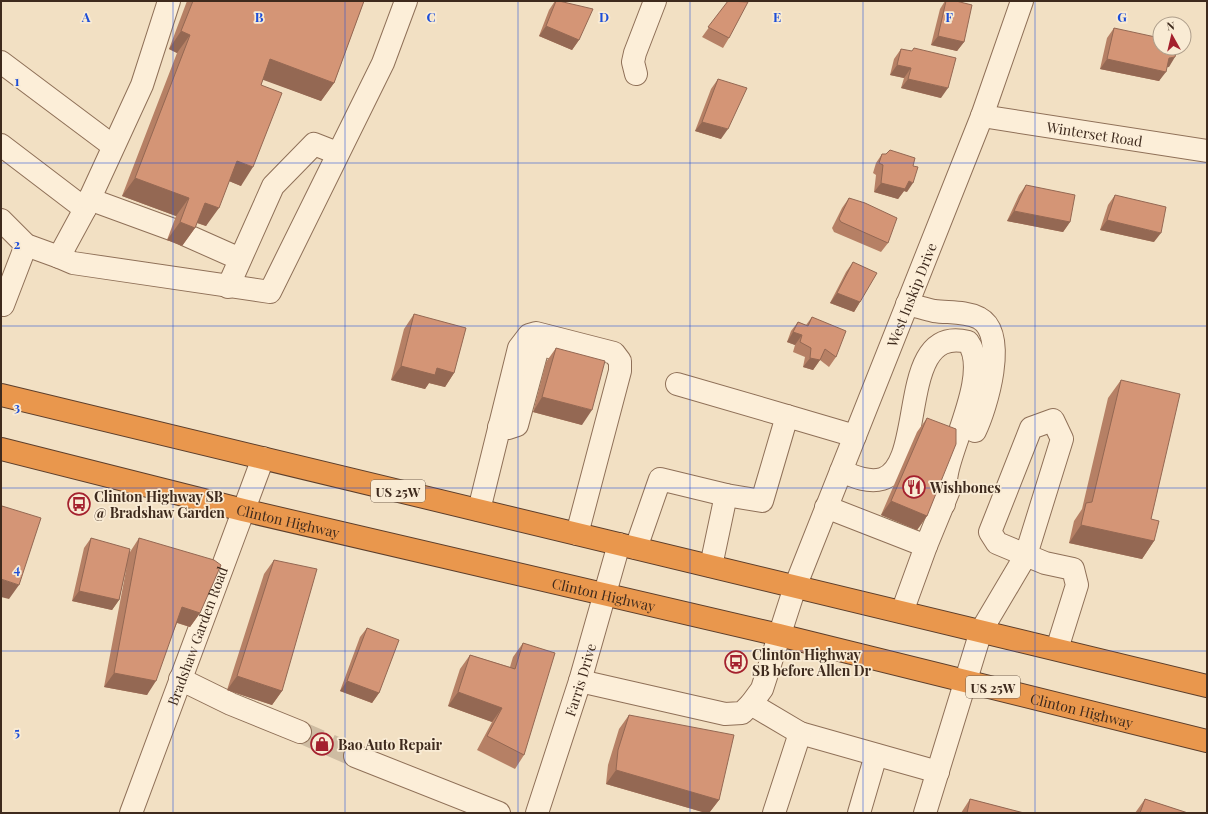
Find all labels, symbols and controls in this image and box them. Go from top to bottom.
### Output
text: A [81,8,91,25]
text: B [255,8,264,25]
text: C [426,8,436,25]
text: D [599,8,609,25]
text: E [773,8,781,25]
text: F [945,8,953,25]
text: G [1117,8,1127,25]
north arrow [1152,16,1192,56]
text: N [1166,18,1176,34]
text: 1 [15,72,20,89]
street label: Winterset Road [1044,117,1144,150]
text: 2 [14,235,21,252]
street label: West Inskip Drive [882,240,940,350]
text: 3 [14,398,20,415]
restaurant icon: Wishbones [901,474,927,500]
place label: Wishbones [929,478,1001,497]
road number: US 25W [371,480,425,502]
place label: Clinton Highway SB @ Bradshaw Garden [94,487,225,522]
bus stop icon: Clinton Highway SB @ Bradshaw Garden [66,491,92,517]
street label: Clinton Highway [235,499,342,542]
text: 4 [14,560,21,577]
street label: Bradshaw Garden Road [162,564,231,708]
street label: Clinton Highway [550,573,657,615]
street label: Farris Drive [560,641,600,719]
place label: Clinton Highway SB before Allen Dr [752,645,871,680]
bus stop icon: Clinton Highway SB before Allen Dr [723,649,749,675]
road number: US 25W [966,676,1020,698]
street label: Clinton Highway [1028,688,1135,732]
text: 5 [14,723,20,740]
shop icon: Bao Auto Repair [309,731,335,757]
place label: Bao Auto Repair [338,735,443,754]

